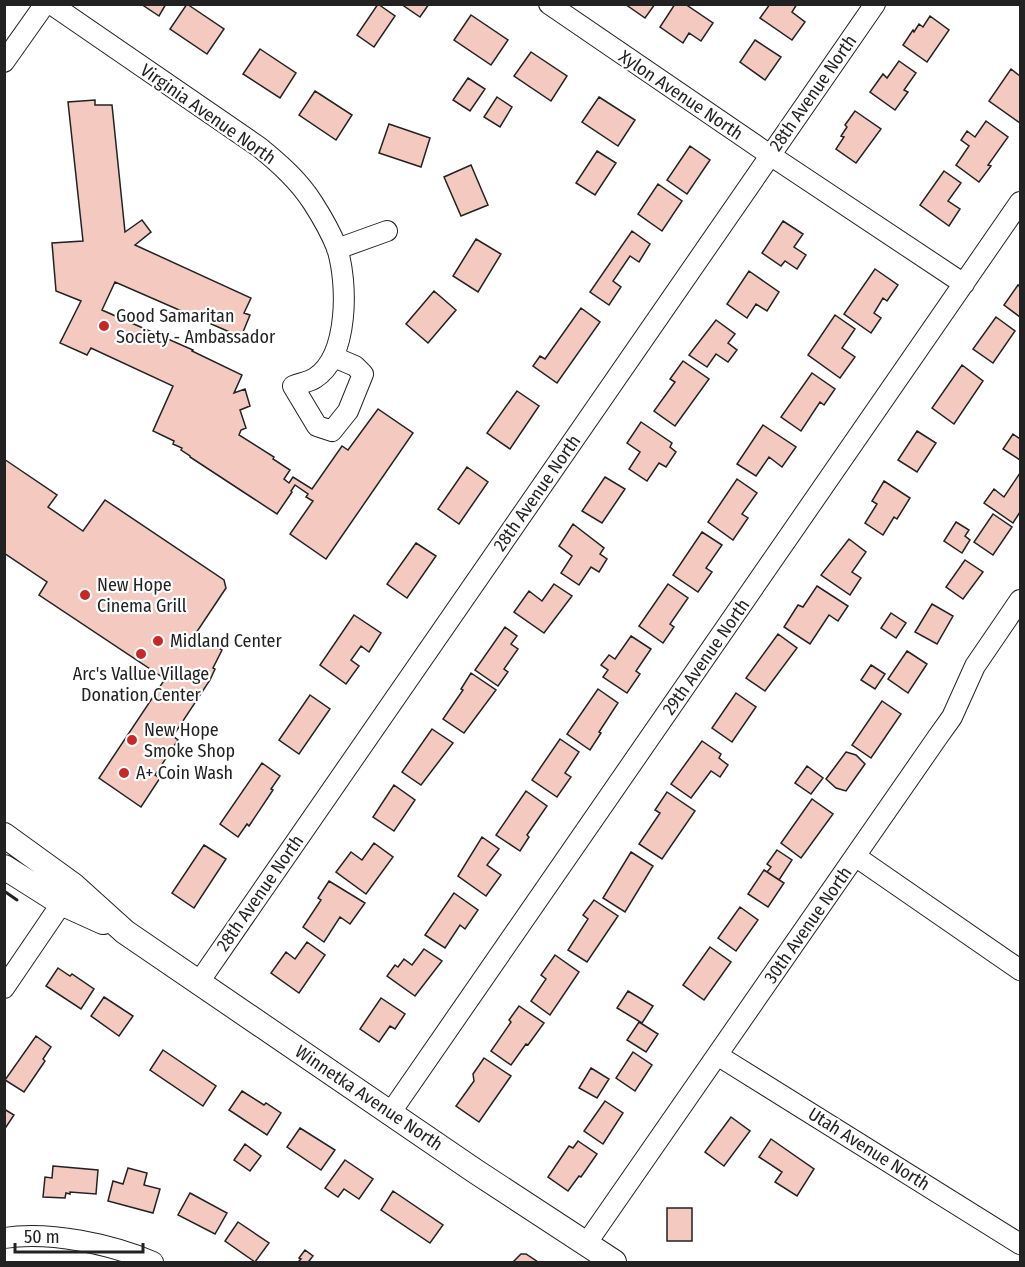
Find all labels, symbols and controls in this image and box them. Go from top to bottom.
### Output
street label: 28th Avenue North [765,31,861,155]
street label: Xylon Avenue North [615,45,747,145]
street label: Virginia Avenue North [136,59,280,169]
place label: Good Samaritan Society - Ambassador [116,305,276,348]
marker: Good Samaritan Society - Ambassador [97,319,111,333]
street label: 28th Avenue North [489,431,585,555]
place label: New Hope Cinema Grill [97,574,187,617]
marker: New Hope Cinema Grill [78,588,92,602]
street label: 29th Avenue North [658,595,754,719]
place label: Midland Center [170,630,282,652]
marker: Midland Center [151,634,165,648]
marker: Arc's Vallue Village Donation Center [134,647,148,661]
place label: Arc's Vallue Village Donation Center [73,663,209,706]
place label: New Hope Smoke Shop [144,719,235,762]
marker: New Hope Smoke Shop [125,733,139,747]
place label: A+ Coin Wash [136,762,233,784]
marker: A+ Coin Wash [117,766,131,780]
street label: 28th Avenue North [212,831,308,955]
street label: 30th Avenue North [760,862,856,988]
street label: Winnetka Avenue North [291,1040,447,1156]
street label: Utah Avenue North [804,1103,934,1195]
scale bar [15,1216,142,1254]
text: 50 m [24,1226,60,1248]

